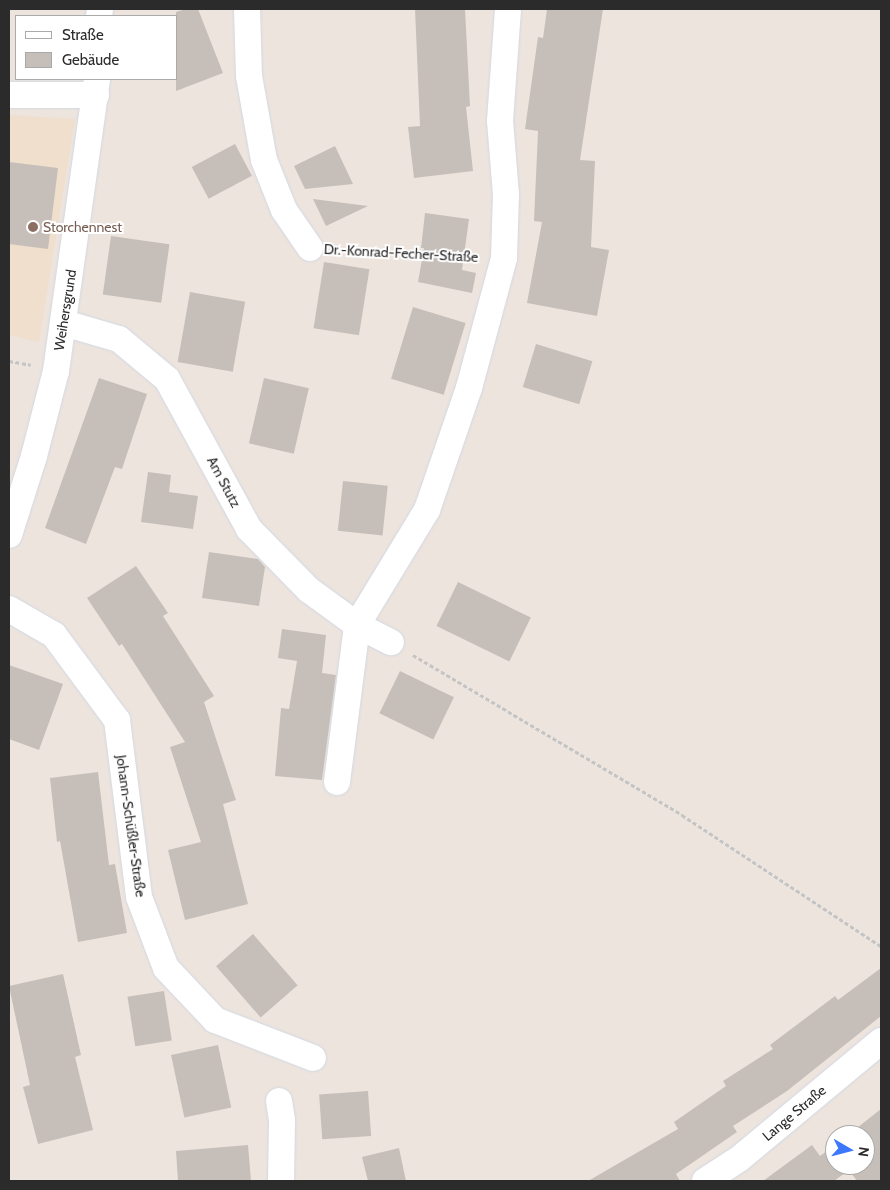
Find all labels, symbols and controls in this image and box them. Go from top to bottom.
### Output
legend [15,15,178,80]
text: Straße [62,26,104,44]
text: Gebäude [62,51,119,69]
place label: Storchennest [43,219,122,235]
marker: Storchennest [27,221,39,233]
street label: Dr.-Konrad-Fecher-Straße [323,241,479,265]
street label: Weihersgrund [50,268,80,352]
street label: Am Stutz [204,454,244,510]
street label: Johann-Schüßler-Straße [113,754,149,898]
street label: Lange Straße [759,1082,829,1144]
north arrow [825,1125,875,1175]
text: N [854,1146,873,1158]

